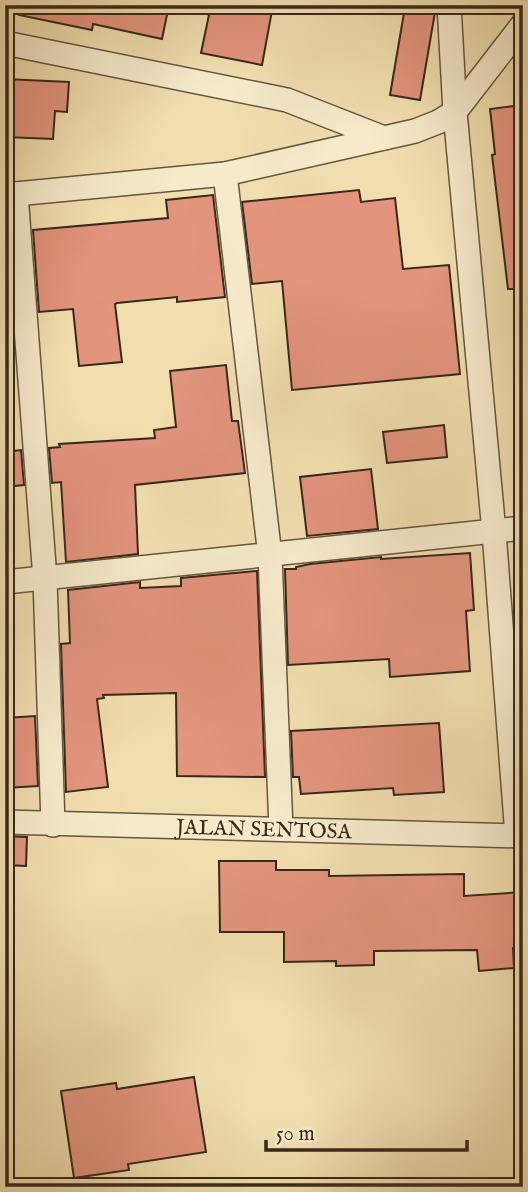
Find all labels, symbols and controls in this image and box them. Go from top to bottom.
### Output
street label: JALAN SENTOSA [174,815,353,846]
scale bar [266,1108,467,1152]
text: 50 m [276,1121,315,1148]

